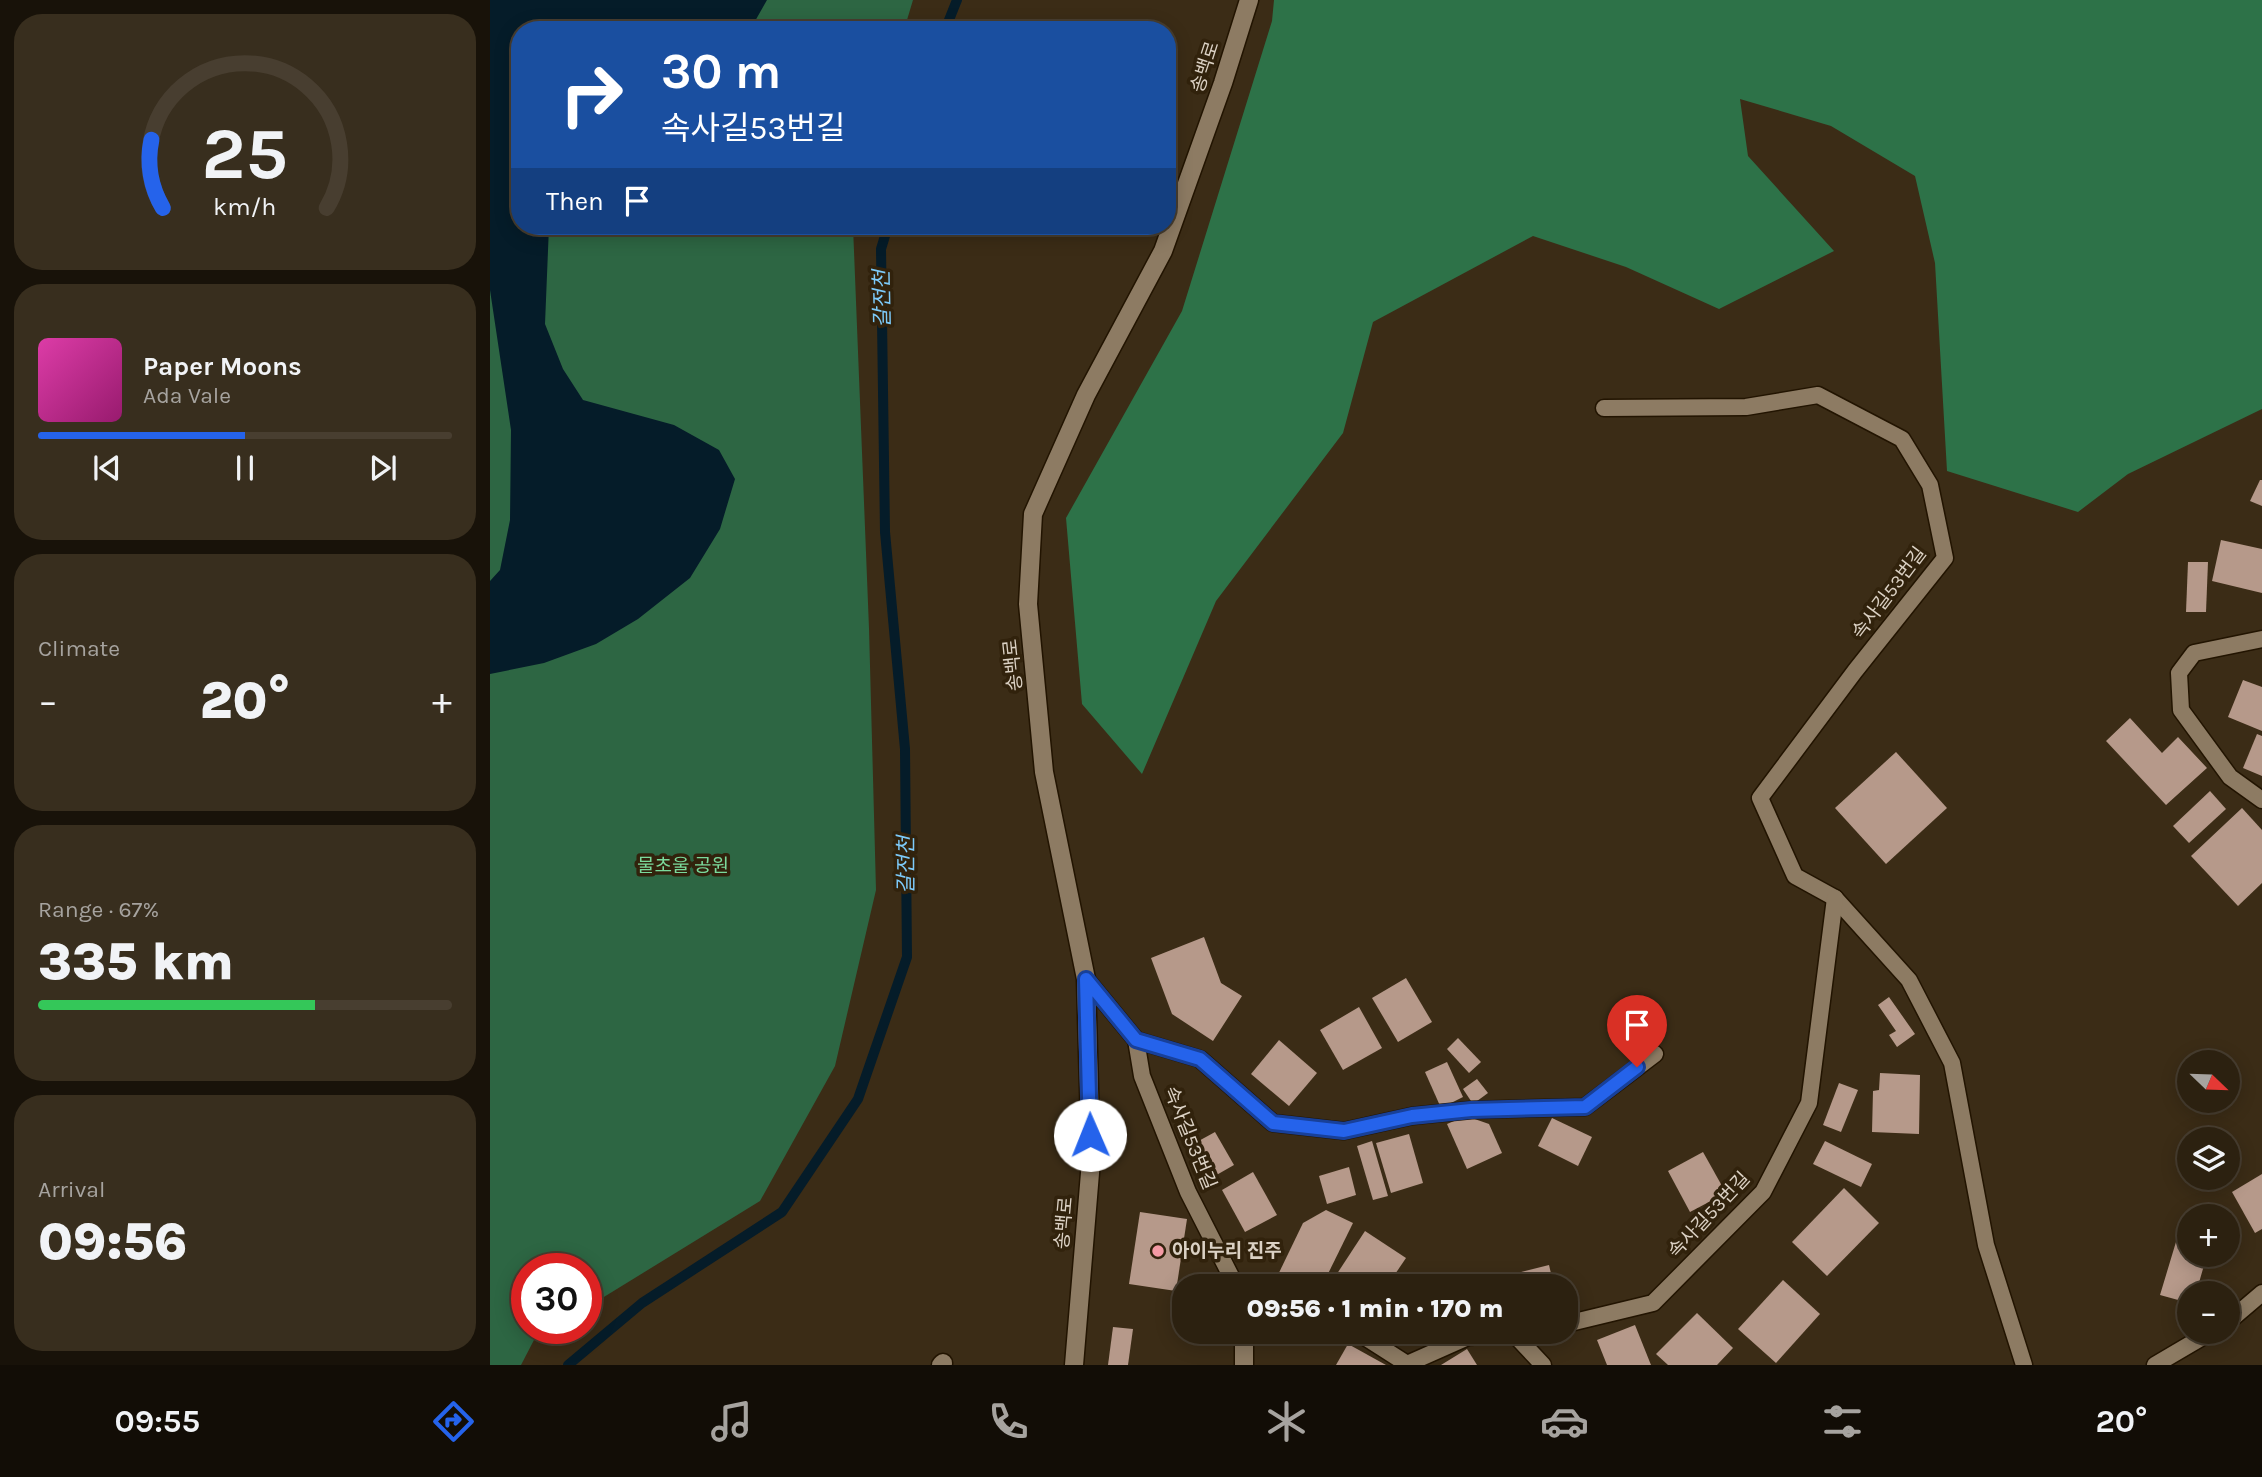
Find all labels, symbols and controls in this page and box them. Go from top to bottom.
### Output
street label: 송백로 [1186,39,1224,95]
text: 30 m [661,43,781,100]
icon: right [546,49,637,140]
text: 속사길53번길 [661,110,845,147]
text: 25 [202,111,288,196]
icon: arrive [618,182,656,220]
text: Then [546,186,604,217]
text: km/h [213,192,277,221]
water label: 갈전천 [869,267,895,328]
text: Paper Moons [143,351,302,382]
text: Ada Vale [143,382,231,409]
icon: previous [88,449,126,487]
icon: pause [226,449,264,487]
icon: next [364,449,402,487]
street label: 속사길53번길 [1847,543,1931,643]
text: Climate [38,635,120,662]
street label: 송백로 [999,638,1027,692]
text: 20° [200,670,290,731]
text: − [38,679,58,724]
text: + [432,679,452,724]
water label: 갈전천 [894,833,918,894]
park label: 물초울 공원 [637,855,729,877]
text: Range · 67% [38,896,159,923]
text: 335 km [38,931,234,992]
pin [1607,995,1667,1067]
icon: arrive [1618,1006,1656,1044]
north arrow [2177,1050,2240,1113]
map controls [2177,1050,2240,1344]
street label: 속사길53번길 [1159,1083,1221,1193]
position arrow [1053,1098,1127,1172]
button: layers [2177,1127,2240,1190]
street label: 속사길53번길 [1664,1168,1754,1262]
text: Arrival [38,1176,105,1203]
street label: 송백로 [1051,1196,1077,1250]
button: + [2177,1204,2240,1267]
text: 09:56 [38,1211,187,1272]
place label: 아이누리 진주 [1172,1240,1282,1262]
marker: 아이누리 진주 [1150,1243,1166,1259]
speed limit sign: 30 [511,1253,602,1344]
button: − [2177,1281,2240,1344]
text: 09:56 · 1 min · 170 m [1246,1293,1504,1324]
icon: directions [429,1397,478,1446]
icon: music [707,1397,756,1446]
icon: phone [984,1397,1033,1446]
icon: climate [1262,1397,1311,1446]
icon: car [1540,1397,1589,1446]
icon: filters [1818,1397,1867,1446]
text: 09:55 [114,1403,200,1440]
text: 20° [2096,1403,2148,1440]

